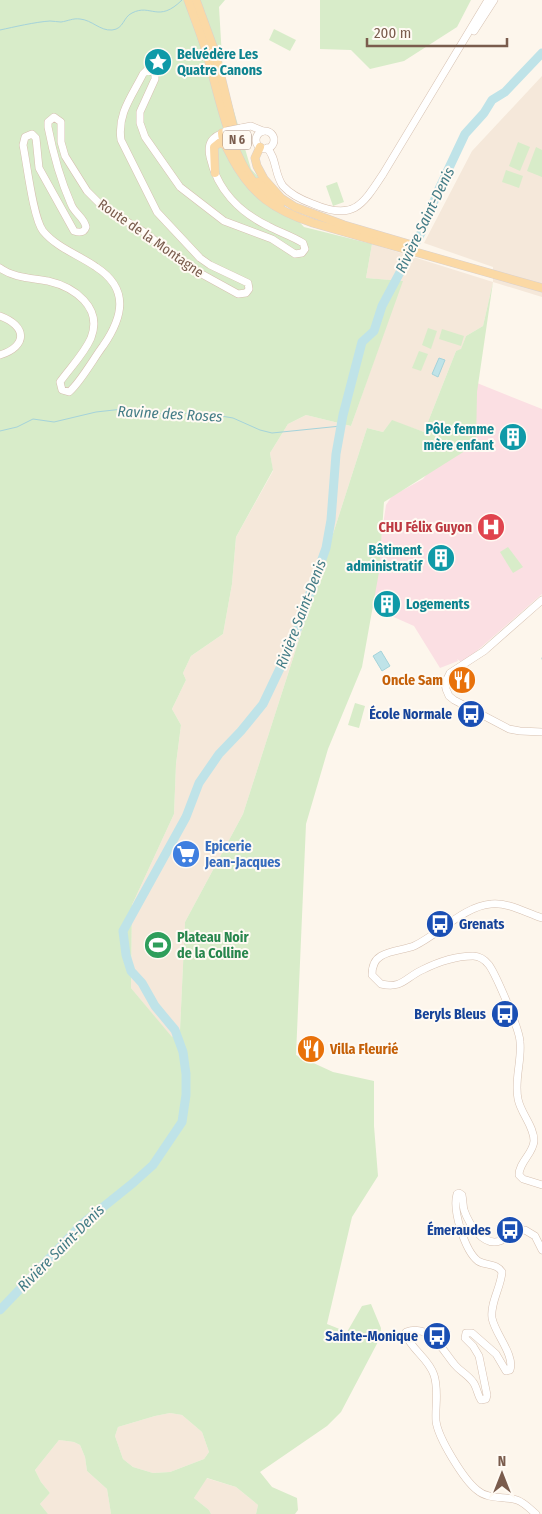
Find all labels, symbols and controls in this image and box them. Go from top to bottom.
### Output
scale bar [367,15,507,47]
text: 200 m [374,24,411,42]
place label: Belvédère Les Quatre Canons [177,46,262,79]
place icon: Belvédère Les Quatre Canons [143,47,173,77]
road number: N 6 [223,130,251,150]
water label: Rivière Saint-Denis [392,164,459,276]
street label: Route de la Montagne [95,196,207,281]
water label: Ravine des Roses [117,402,223,426]
place label: Pôle femme mère enfant [424,421,495,454]
building icon: Pôle femme mère enfant [498,422,528,452]
hospital icon: CHU Félix Guyon [476,512,506,542]
place label: CHU Félix Guyon [379,519,472,536]
place label: Bâtiment administratif [346,542,423,575]
building icon: Bâtiment administratif [426,543,456,573]
water label: Rivière Saint-Denis [272,556,330,671]
building icon: Logements [372,589,402,619]
place label: Logements [406,596,470,613]
restaurant icon: Oncle Sam [447,665,477,695]
place label: Oncle Sam [382,672,443,689]
bus stop icon: École Normale [456,699,486,729]
place label: École Normale [369,705,452,723]
place label: Epicerie Jean-Jacques [204,838,280,871]
supermarket icon: Epicerie Jean-Jacques [171,839,201,869]
bus stop icon: Grenats [425,909,455,939]
place label: Grenats [459,916,504,933]
place label: Plateau Noir de la Colline [177,929,249,962]
sports icon: Plateau Noir de la Colline [143,930,173,960]
bus stop icon: Beryls Bleus [490,999,520,1029]
place label: Beryls Bleus [414,1006,486,1023]
restaurant icon: Villa Fleurié [296,1034,326,1064]
place label: Villa Fleurié [329,1041,398,1058]
water label: Rivière Saint-Denis [14,1200,109,1295]
bus stop icon: Émeraudes [495,1215,525,1245]
place label: Émeraudes [427,1221,491,1239]
bus stop icon: Sainte-Monique [422,1321,452,1351]
place label: Sainte-Monique [325,1328,418,1345]
north arrow [477,1449,527,1499]
text: N [498,1453,506,1470]

